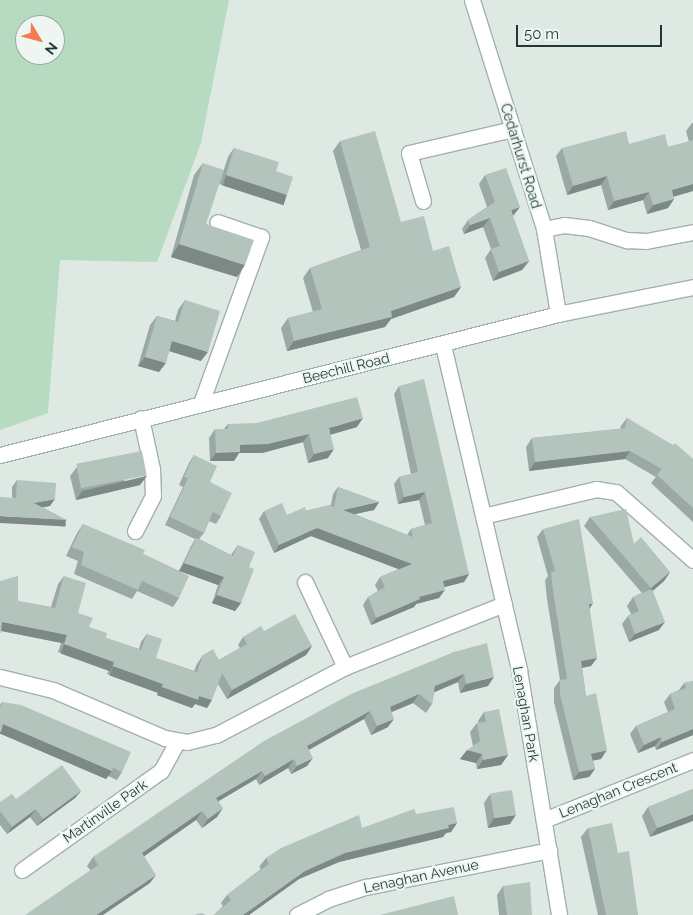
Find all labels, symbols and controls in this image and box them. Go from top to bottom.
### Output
north arrow [15,15,65,65]
scale bar [518,15,664,47]
text: 50 m [524,25,559,43]
text: N [42,39,61,58]
street label: Cedarhurst Road [497,101,545,211]
street label: Beechill Road [301,349,391,387]
street label: Lenaghan Park [509,665,543,763]
street label: Lenaghan Crescent [556,759,680,821]
street label: Martinville Park [60,776,150,846]
street label: Lenaghan Avenue [362,856,480,896]

